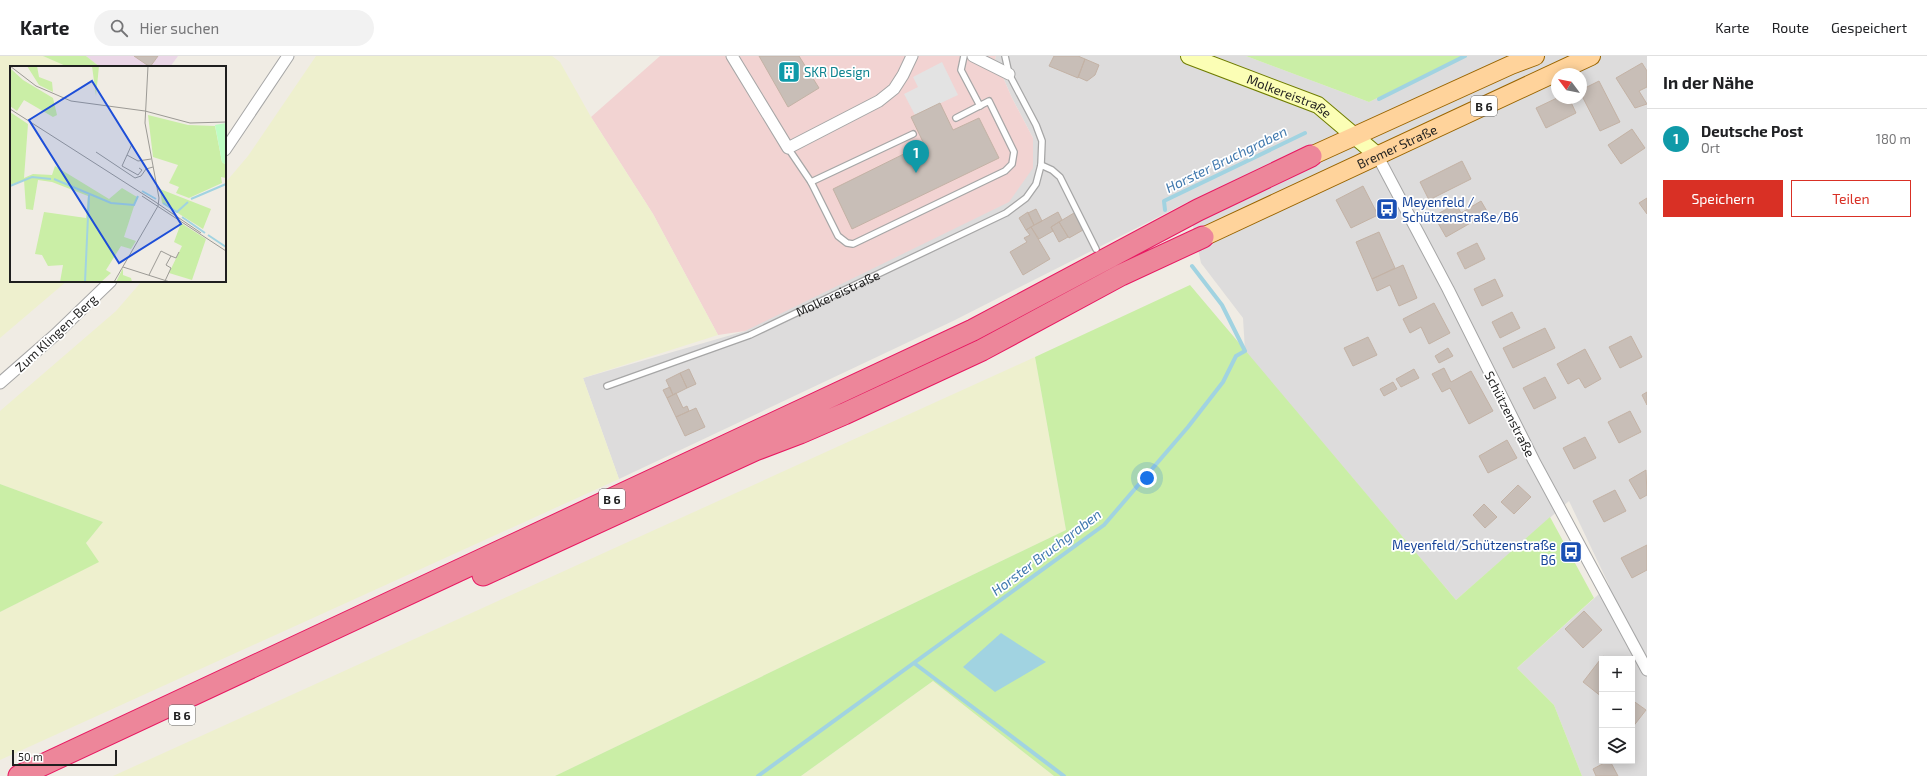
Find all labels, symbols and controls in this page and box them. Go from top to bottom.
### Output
search box [94,10,374,46]
text: Karte [20,16,70,39]
icon: search [108,17,130,39]
text: Hier suchen [140,19,219,37]
text: Karte [1715,19,1750,36]
text: Route [1772,19,1809,36]
text: Gespeichert [1831,19,1907,36]
building icon: SKR Design [776,59,802,85]
place label: SKR Design [804,64,870,80]
inset map [10,66,226,282]
north arrow [1551,68,1587,104]
street label: Molkereistraße [1245,71,1335,121]
text: In der Nähe [1663,72,1754,92]
road number: B 6 [1471,96,1497,116]
street label: Bremer Straße [1354,121,1440,172]
water label: Horster Bruchgraben [1162,122,1290,196]
text: Deutsche Post [1701,122,1803,140]
text: 1 [1673,131,1679,147]
text: 180 m [1876,131,1911,147]
pin: 1 [903,140,929,173]
text: Ort [1701,140,1720,156]
button: Speichern [1663,180,1783,217]
button: Teilen [1791,180,1911,217]
place label: Meyenfeld / Schützenstraße/B6 [1402,194,1519,225]
bus stop icon: Meyenfeld / Schützenstraße/B6 [1374,196,1400,222]
street label: Molkereistraße [793,266,882,320]
street label: Zum Klingen-Berg [12,291,100,375]
street label: Schützenstraße [1481,368,1539,460]
your location [1137,468,1157,488]
road number: B 6 [599,489,625,509]
water label: Horster Bruchgraben [988,505,1104,599]
place label: Meyenfeld/Schützenstraße B6 [1392,537,1556,568]
bus stop icon: Meyenfeld/Schützenstraße B6 [1558,539,1584,565]
map controls [1599,656,1635,764]
button: + [1599,656,1635,692]
button: − [1599,692,1635,728]
road number: B 6 [169,705,195,725]
button: layers [1599,728,1635,764]
scale bar [12,748,117,767]
text: 50 m [18,750,43,763]

